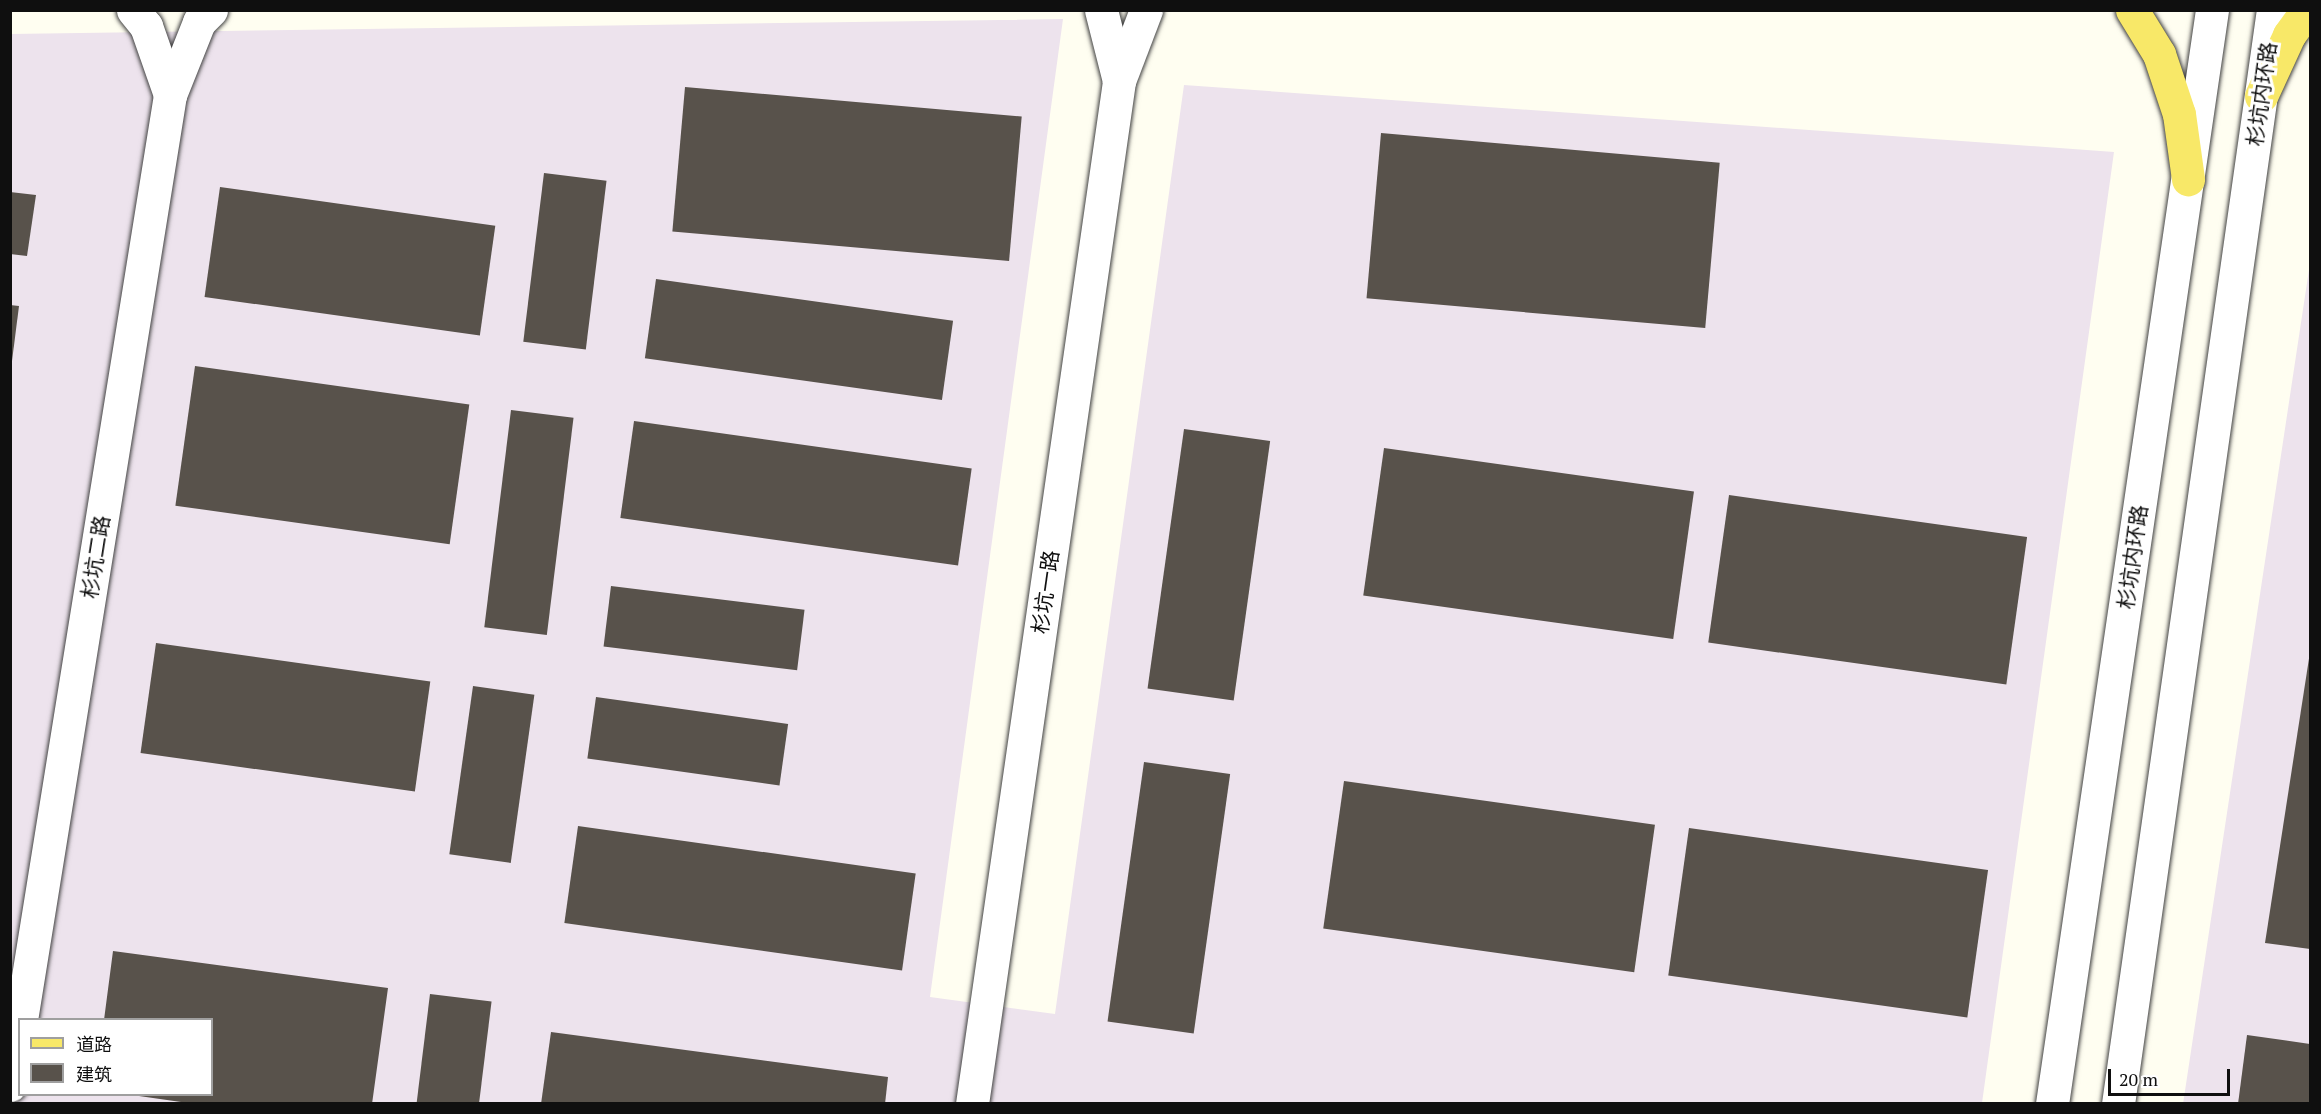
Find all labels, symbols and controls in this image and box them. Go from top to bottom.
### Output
street label: 杉坑内环路 [2241,40,2281,148]
street label: 杉坑内环路 [2112,503,2152,611]
street label: 杉坑二路 [76,514,114,600]
street label: 杉坑一路 [1027,549,1063,635]
legend [18,1018,213,1096]
text: 道路 [76,1032,112,1056]
scale bar [2111,1057,2232,1095]
text: 建筑 [76,1062,112,1086]
text: 20 m [2119,1067,2158,1091]

